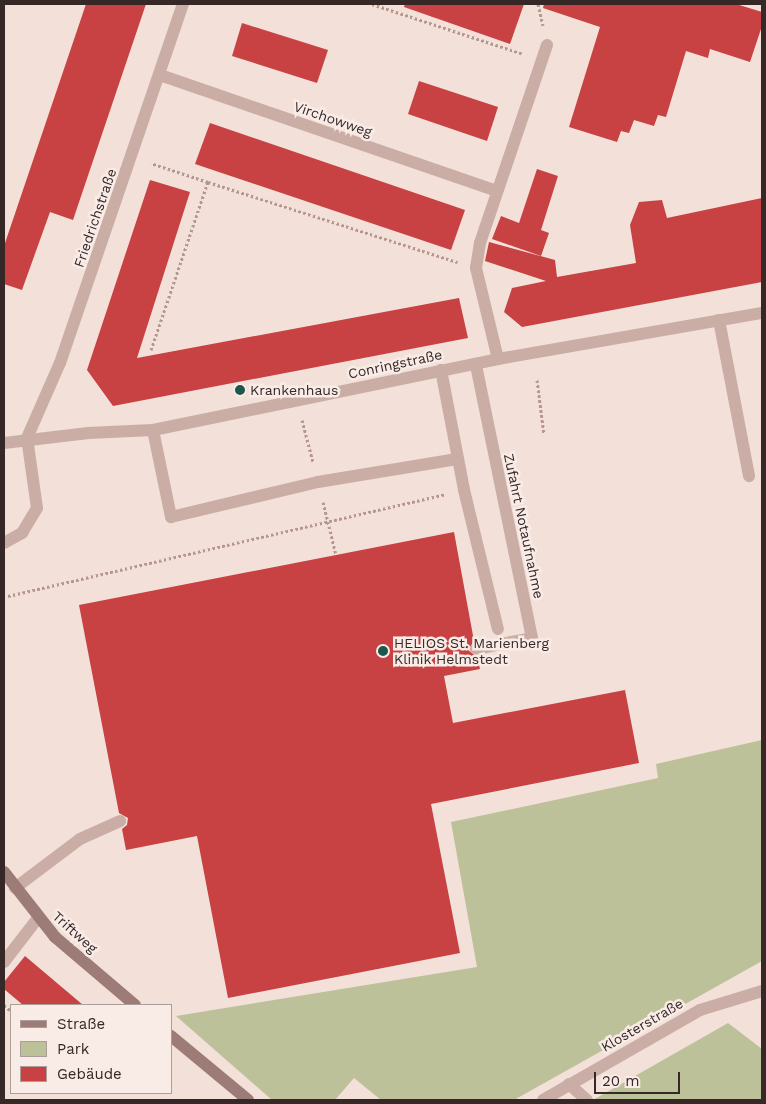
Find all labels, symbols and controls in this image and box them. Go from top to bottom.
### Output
street label: Virchowweg [292,98,374,140]
street label: Friedrichstraße [70,166,120,270]
street label: Conringstraße [346,346,444,382]
place label: Krankenhaus [250,382,338,398]
marker: Krankenhaus [234,384,246,396]
street label: Zufahrt Notaufnahme [500,452,548,600]
place label: HELIOS St. Marienberg Klinik Helmstedt [394,635,549,668]
marker: HELIOS St. Marienberg Klinik Helmstedt [376,644,390,658]
street label: Triftweg [49,907,101,957]
street label: Klosterstraße [598,995,686,1055]
legend [10,1004,172,1094]
text: Straße [57,1015,105,1033]
text: Park [57,1040,89,1058]
scale bar [596,1062,682,1094]
text: Gebäude [57,1065,122,1083]
text: 20 m [602,1072,640,1090]

